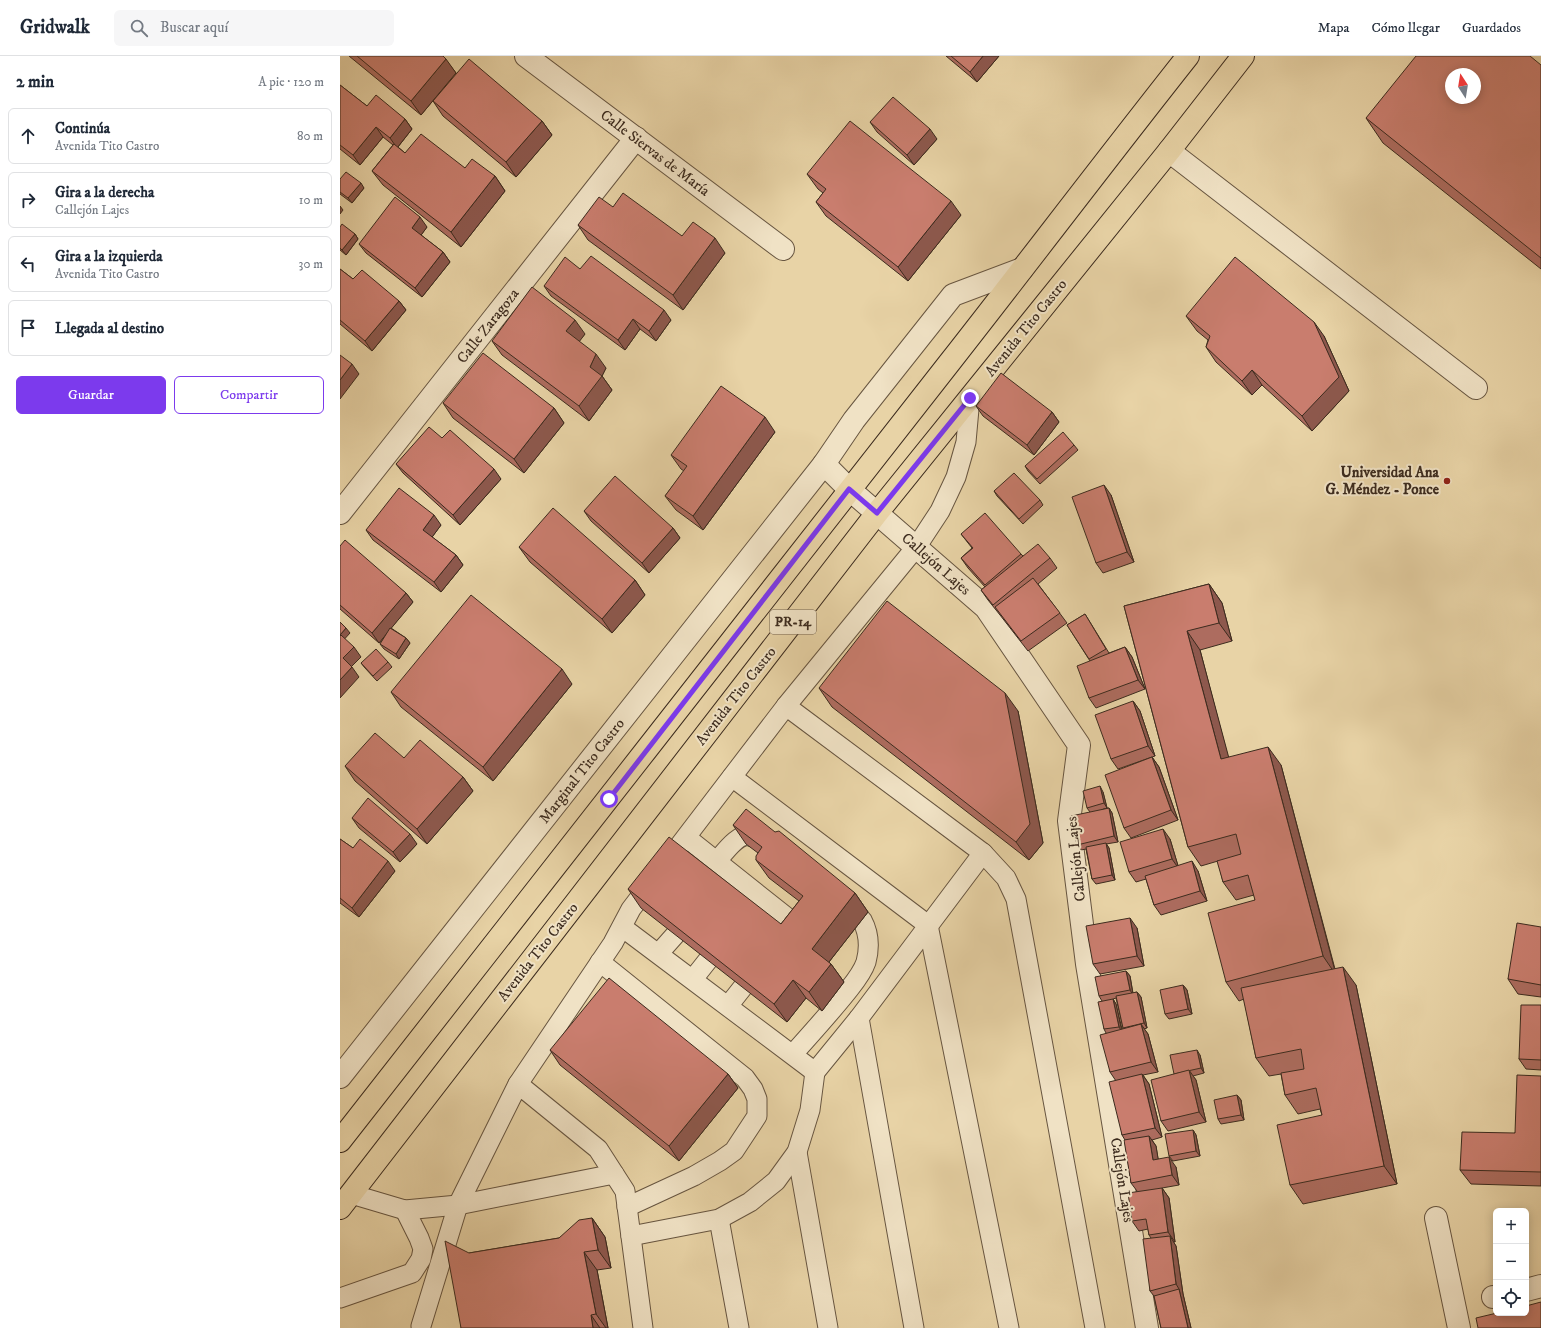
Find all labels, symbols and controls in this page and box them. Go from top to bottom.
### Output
search box [114,10,394,46]
text: Gridwalk [20,16,90,39]
icon: search [128,17,150,39]
text: Buscar aquí [160,18,228,37]
text: Mapa [1318,19,1349,37]
text: Cómo llegar [1371,19,1440,37]
text: Guardados [1462,19,1521,37]
north arrow [1445,68,1481,104]
text: 2 min [16,71,54,93]
text: A pie · 120 m [258,74,324,90]
street label: Calle Siervas de María [596,106,714,201]
text: Continúa [55,119,110,138]
icon: ahead [17,125,39,147]
text: 80 m [297,128,323,144]
text: Avenida Tito Castro [55,138,159,154]
text: Gira a la derecha [55,183,154,202]
icon: right [17,189,39,211]
text: 10 m [299,192,323,208]
text: Callejón Lajes [55,202,129,218]
text: Gira a la izquierda [55,247,163,266]
icon: left [17,253,39,275]
text: 30 m [299,256,323,272]
text: Avenida Tito Castro [55,266,159,282]
street label: Avenida Tito Castro [981,275,1071,381]
street label: Calle Zaragoza [453,284,524,367]
icon: arrive [17,317,39,339]
text: Llegada al destino [55,319,164,338]
button: Guardar [16,376,166,414]
button: Compartir [174,376,324,414]
route end [961,389,979,407]
place label: Universidad Ana G. Méndez - Ponce [1325,463,1440,499]
marker: Universidad Ana G. Méndez - Ponce [1442,476,1452,486]
street label: Callejón Lajes [898,529,974,599]
road number: PR-14 [770,610,816,634]
street label: Avenida Tito Castro [691,643,781,749]
street label: Marginal Tito Castro [535,715,629,827]
route start [600,790,618,808]
street label: Callejón Lajes [1062,815,1090,903]
street label: Avenida Tito Castro [493,899,583,1005]
street label: Callejón Lajes [1106,1136,1138,1224]
map controls [1493,1208,1529,1316]
button: + [1493,1208,1529,1244]
button: − [1493,1244,1529,1280]
button: locate [1493,1280,1529,1316]

